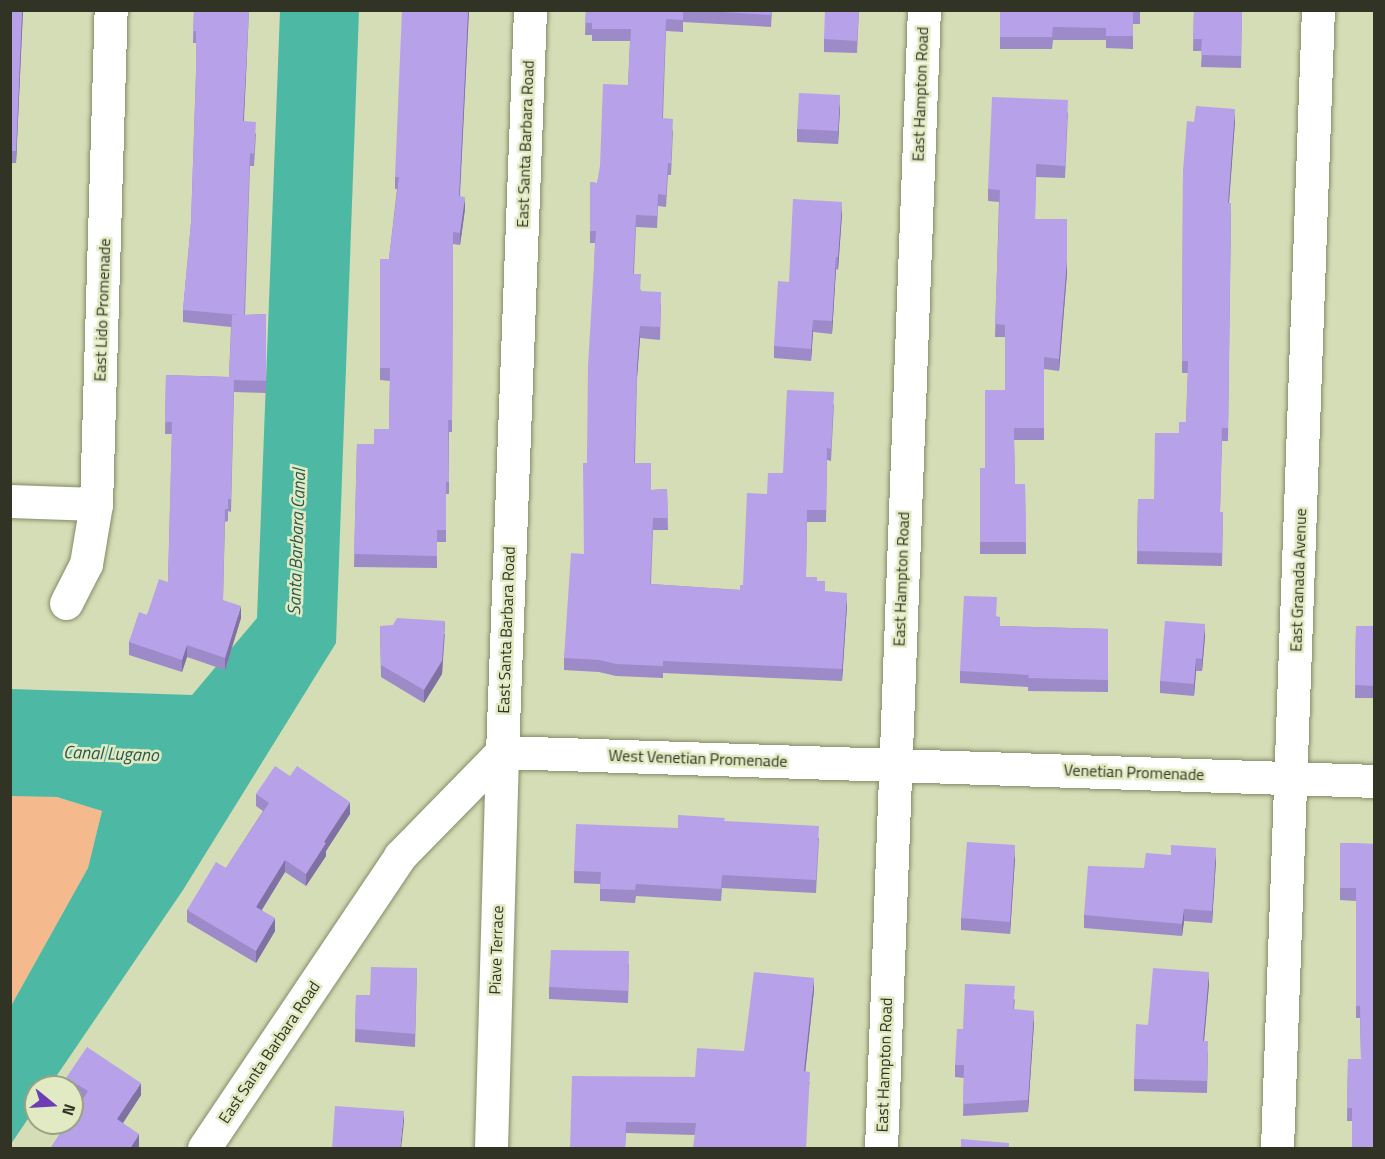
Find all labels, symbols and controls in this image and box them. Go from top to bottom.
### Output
street label: East Hampton Road [908,26,932,162]
street label: East Santa Barbara Road [512,60,538,228]
street label: East Lido Promenade [90,238,114,382]
water label: Santa Barbara Canal [284,468,310,616]
street label: East Granada Avenue [1286,508,1310,652]
street label: East Hampton Road [889,511,913,647]
street label: East Santa Barbara Road [493,546,519,714]
water label: Canal Lugano [63,742,159,766]
street label: West Venetian Promenade [608,745,788,771]
street label: Venetian Promenade [1063,760,1205,784]
street label: Piave Terrace [485,905,507,995]
street label: East Santa Barbara Road [214,977,324,1127]
street label: East Hampton Road [872,997,896,1133]
north arrow [24,1075,84,1135]
text: N [56,1101,82,1119]

